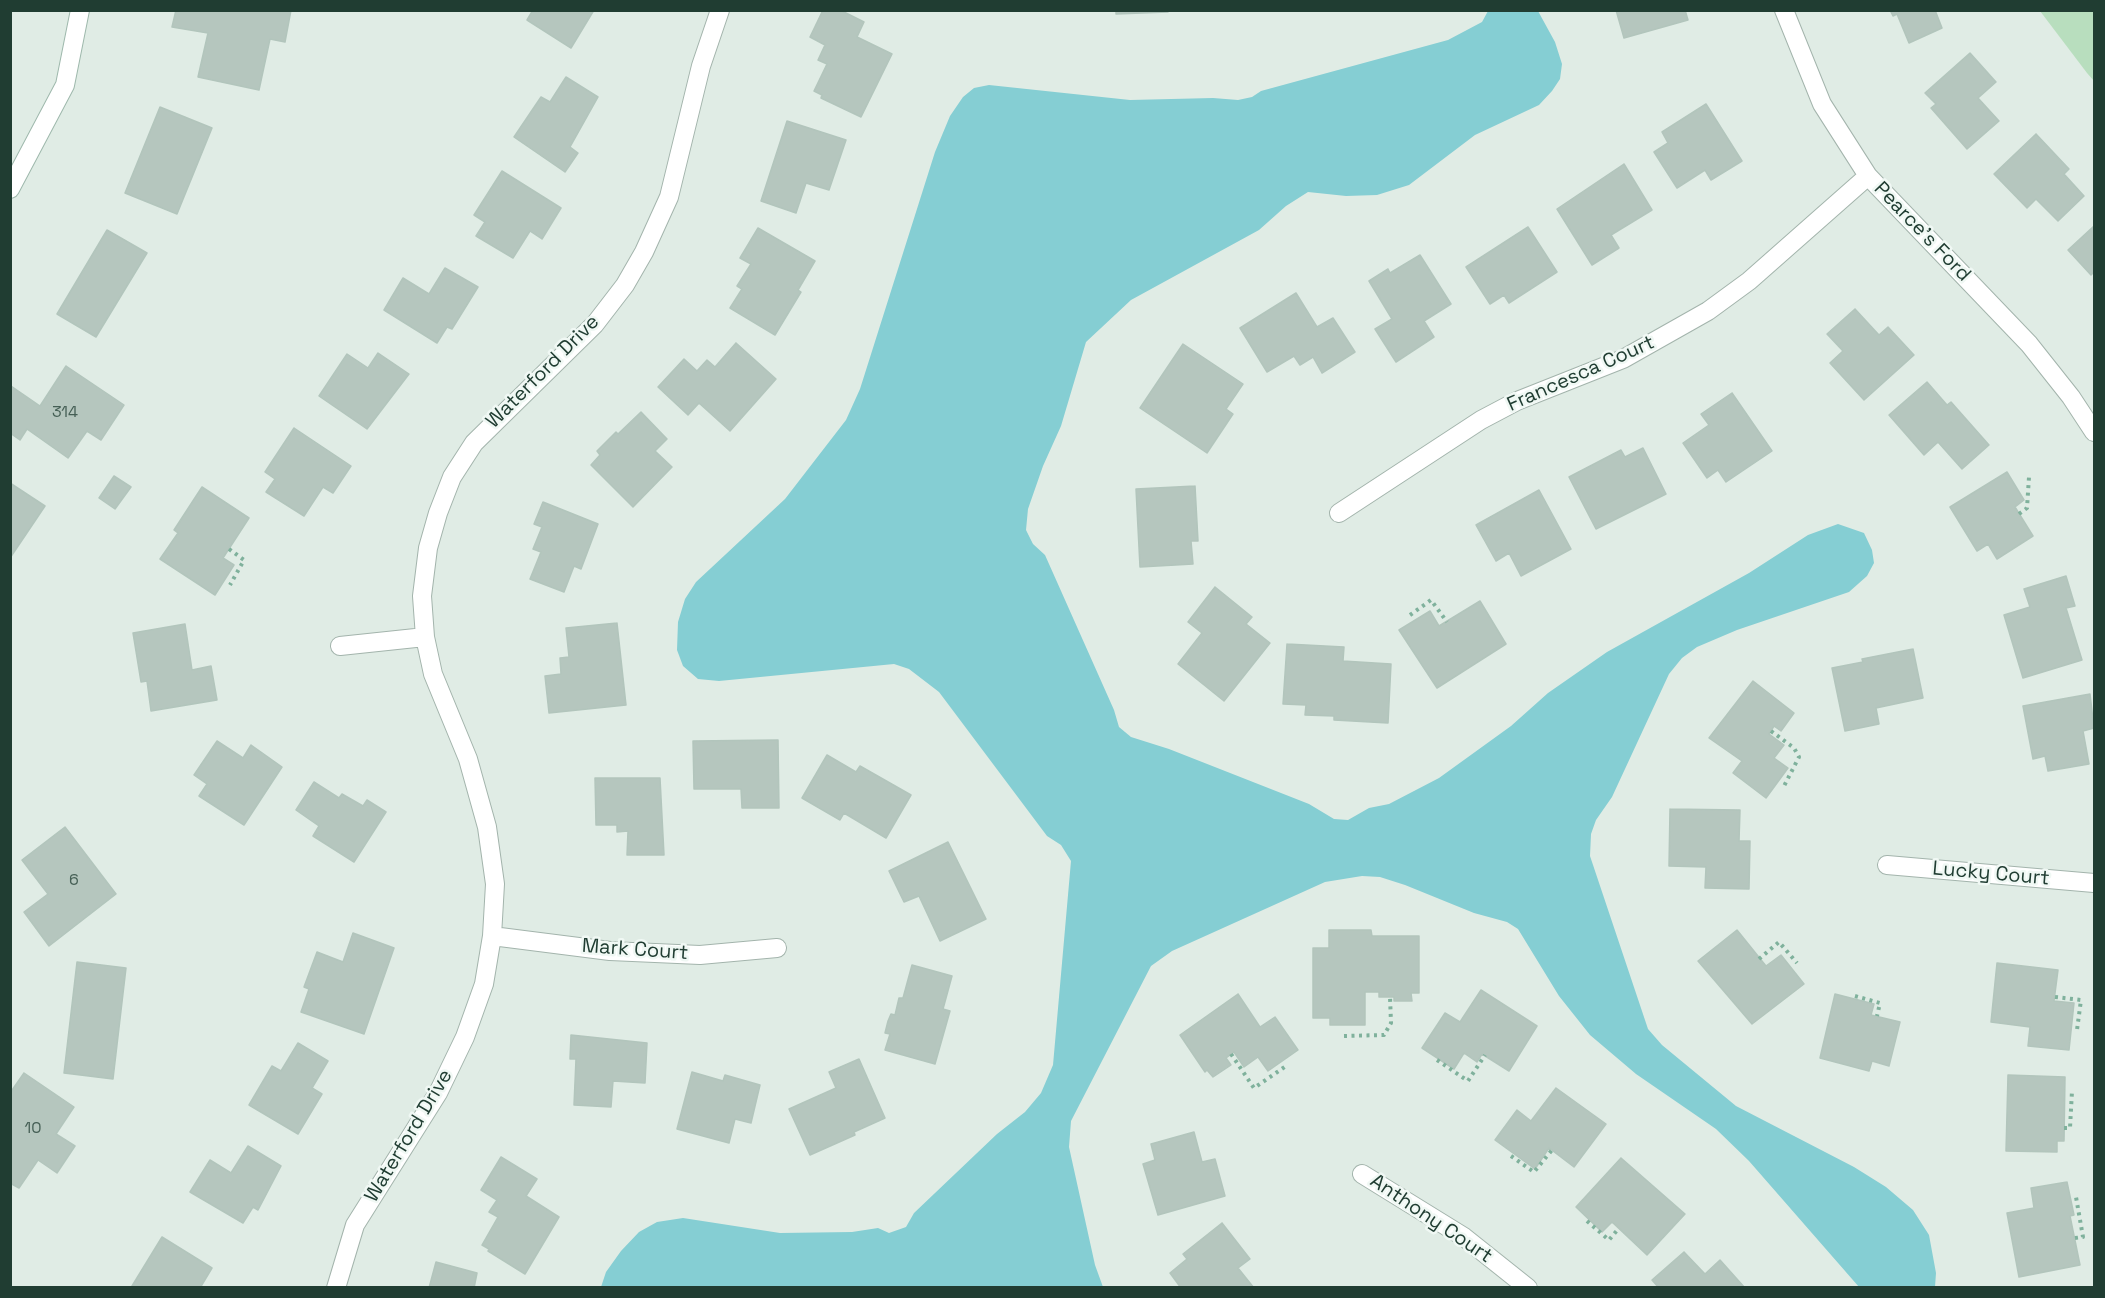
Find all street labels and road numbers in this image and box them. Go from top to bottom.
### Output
street label: Pearce's Ford [1869,177,1975,287]
street label: Waterford Drive [481,310,605,434]
street label: Francesca Court [1504,331,1658,417]
street label: Lucky Court [1932,857,2050,891]
street label: Mark Court [581,934,689,966]
street label: Waterford Drive [360,1065,458,1207]
street label: Anthony Court [1365,1169,1497,1269]

